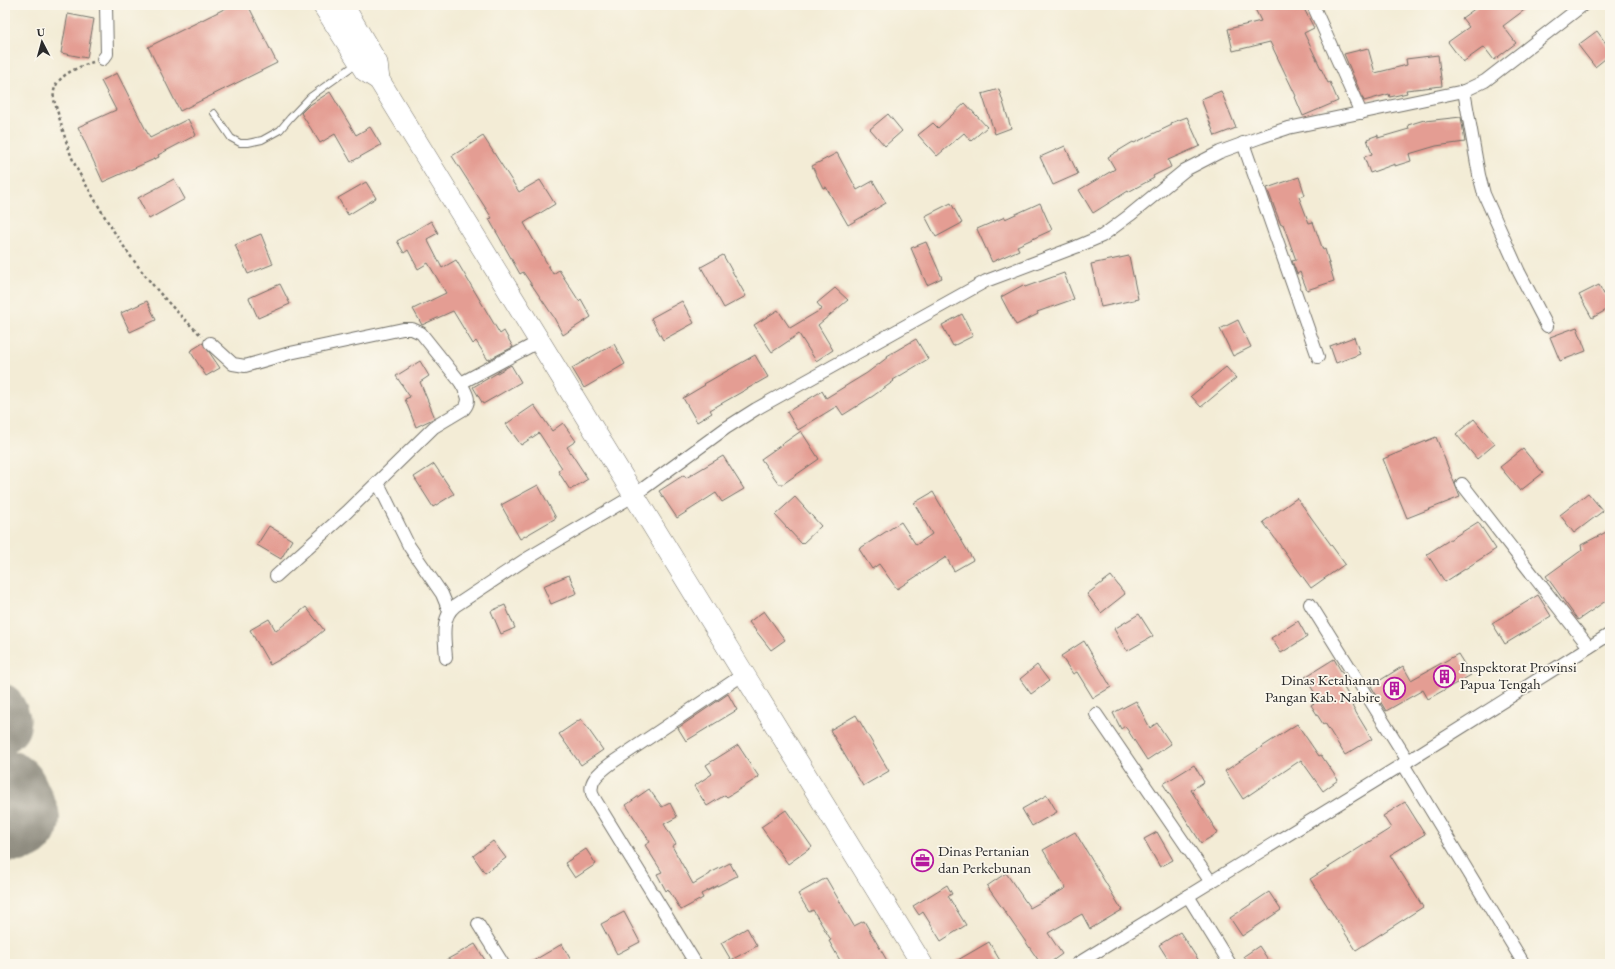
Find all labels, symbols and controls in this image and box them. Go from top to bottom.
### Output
north arrow [22,22,62,62]
text: U [36,25,47,39]
place label: Inspektorat Provinsi Papua Tengah [1460,657,1577,693]
building icon: Inspektorat Provinsi Papua Tengah [1431,663,1457,689]
place label: Dinas Ketahanan Pangan Kab. Nabire [1265,670,1380,706]
building icon: Dinas Ketahanan Pangan Kab. Nabire [1382,676,1408,702]
place label: Dinas Pertanian dan Perkebunan [938,841,1031,877]
office icon: Dinas Pertanian dan Perkebunan [910,847,936,873]

